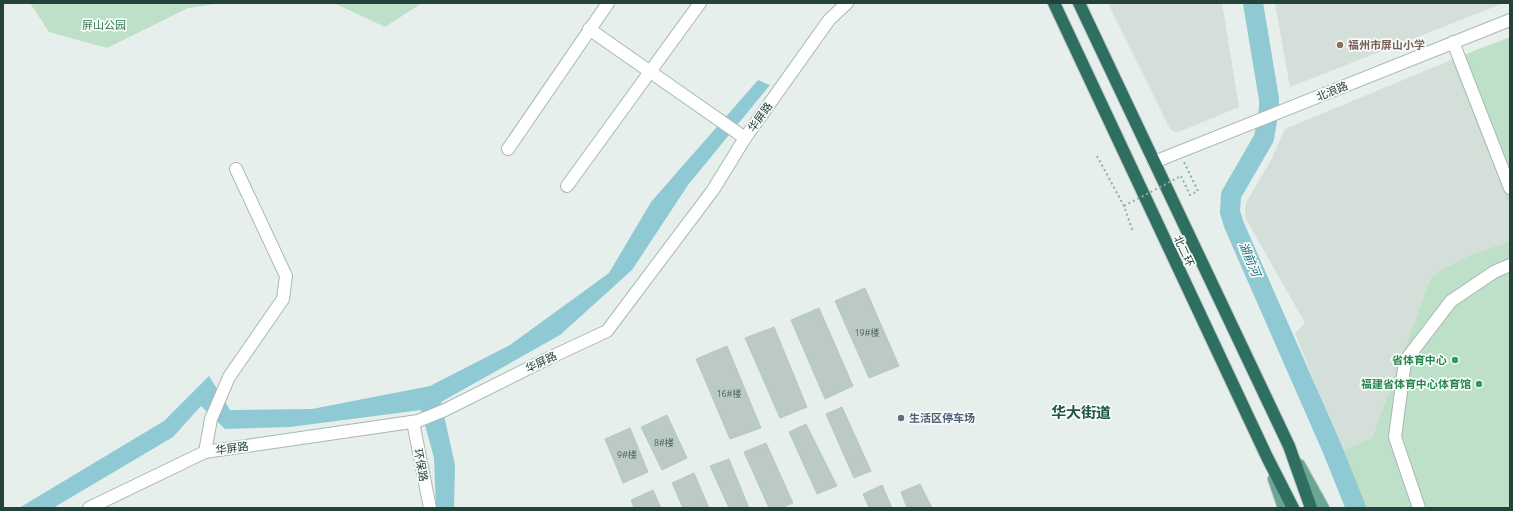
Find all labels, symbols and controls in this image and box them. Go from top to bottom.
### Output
park label: 屏山公园 [82,19,126,31]
place label: 福州市屏山小学 [1348,39,1425,51]
marker: 福州市屏山小学 [1335,40,1345,50]
street label: 北浪路 [1314,79,1350,103]
street label: 华屏路 [746,100,774,134]
street label: 北二环 [1172,234,1196,268]
water label: 湖前河 [1237,240,1264,280]
house number: 19#楼 [854,328,880,338]
street label: 华屏路 [524,349,558,375]
place label: 省体育中心 [1392,354,1447,366]
marker: 省体育中心 [1450,355,1460,365]
place label: 福建省体育中心体育馆 [1361,378,1471,390]
marker: 福建省体育中心体育馆 [1474,379,1484,389]
house number: 16#楼 [716,389,742,399]
district label: 华大街道 [1051,404,1111,421]
place label: 生活区停车场 [909,412,975,424]
marker: 生活区停车场 [896,413,906,423]
house number: 8#楼 [654,438,674,448]
street label: 华屏路 [215,440,249,456]
street label: 环保路 [412,448,430,482]
house number: 9#楼 [617,450,637,460]

